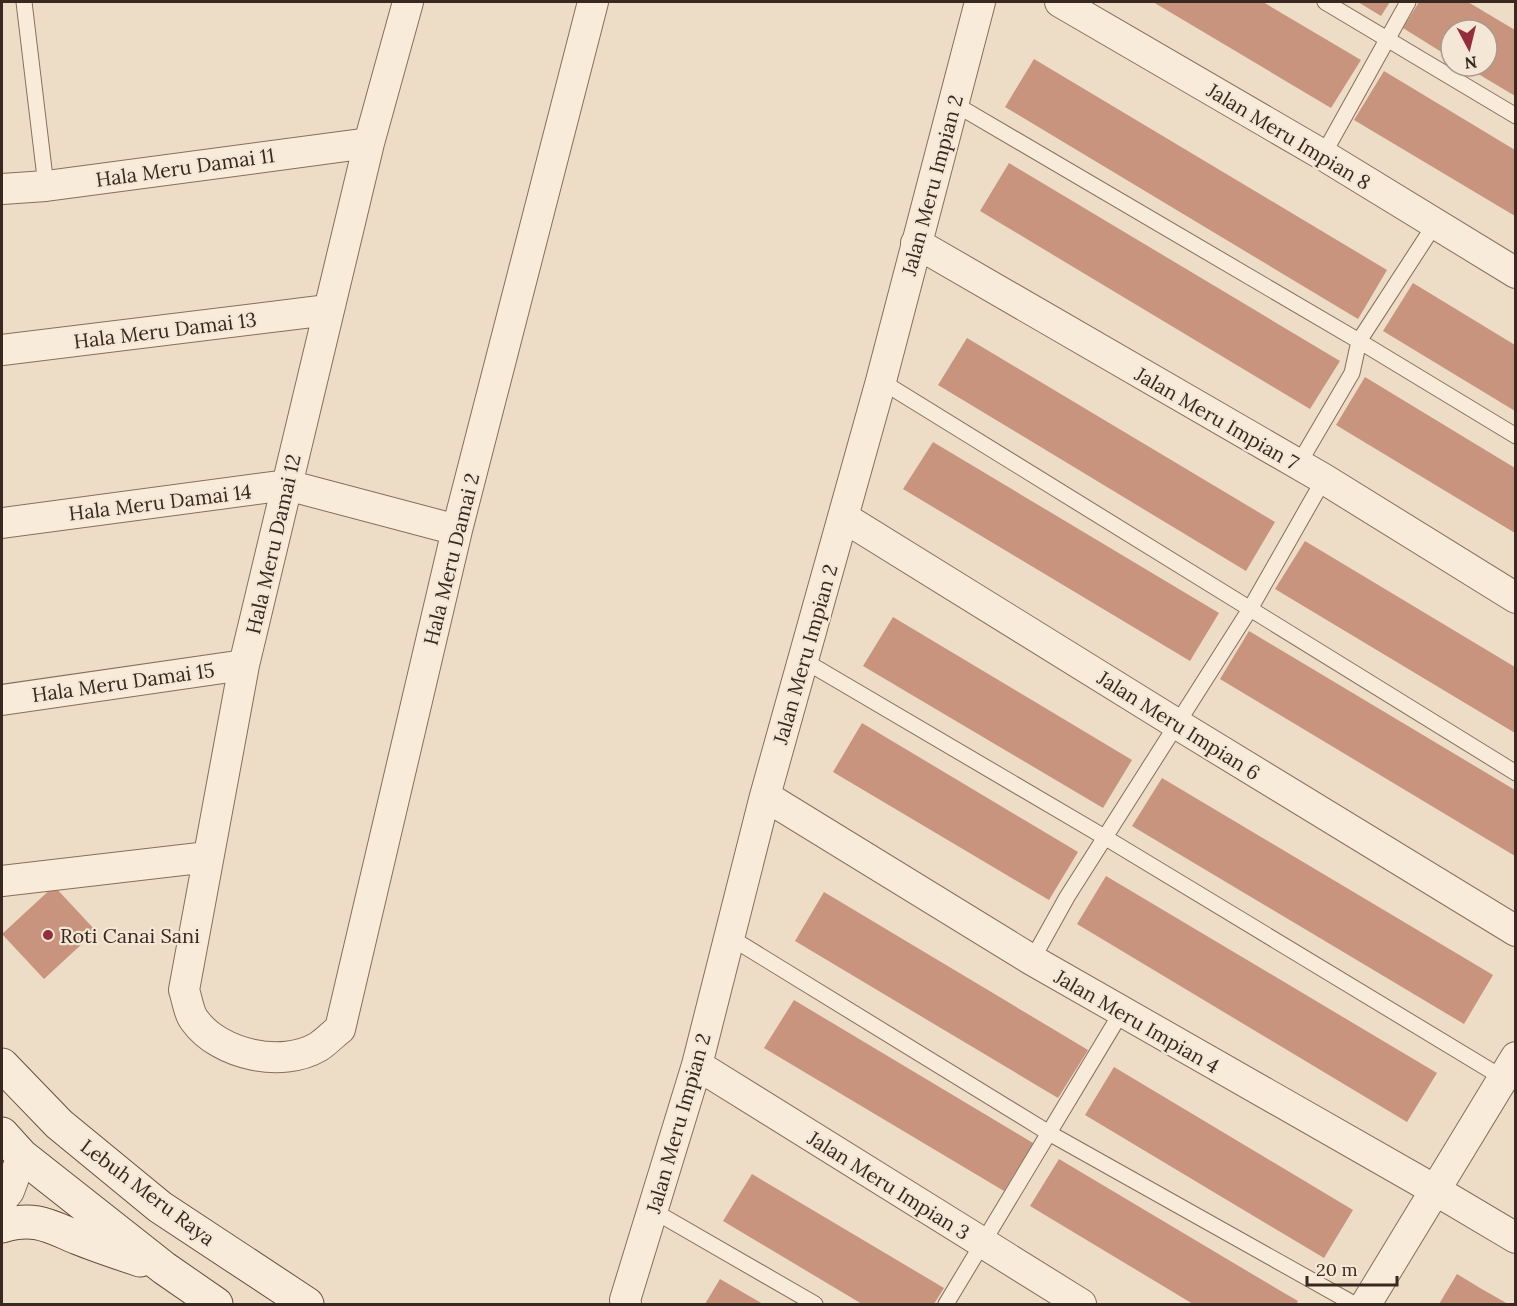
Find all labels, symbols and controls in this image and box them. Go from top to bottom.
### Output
north arrow [1439,18,1499,78]
text: N [1463,52,1478,74]
street label: Jalan Meru Impian 8 [1202,77,1375,195]
street label: Jalan Meru Impian 2 [896,92,968,279]
street label: Hala Meru Damai 11 [94,142,276,192]
street label: Hala Meru Damai 13 [72,306,258,354]
street label: Jalan Meru Impian 7 [1130,361,1303,475]
street label: Hala Meru Damai 12 [240,452,306,636]
street label: Hala Meru Damai 2 [418,470,484,648]
street label: Hala Meru Damai 14 [67,478,253,526]
street label: Jalan Meru Impian 2 [767,561,843,748]
street label: Hala Meru Damai 15 [30,657,216,707]
street label: Jalan Meru Impian 6 [1092,664,1265,785]
place label: Roti Canai Sani [60,923,200,948]
marker: Roti Canai Sani [41,928,55,942]
street label: Jalan Meru Impian 4 [1049,963,1224,1078]
street label: Jalan Meru Impian 2 [640,1030,716,1217]
street label: Jalan Meru Impian 3 [802,1124,975,1245]
street label: Lebuh Meru Raya [76,1133,220,1251]
scale bar [1307,1249,1397,1287]
text: 20 m [1316,1258,1358,1281]

